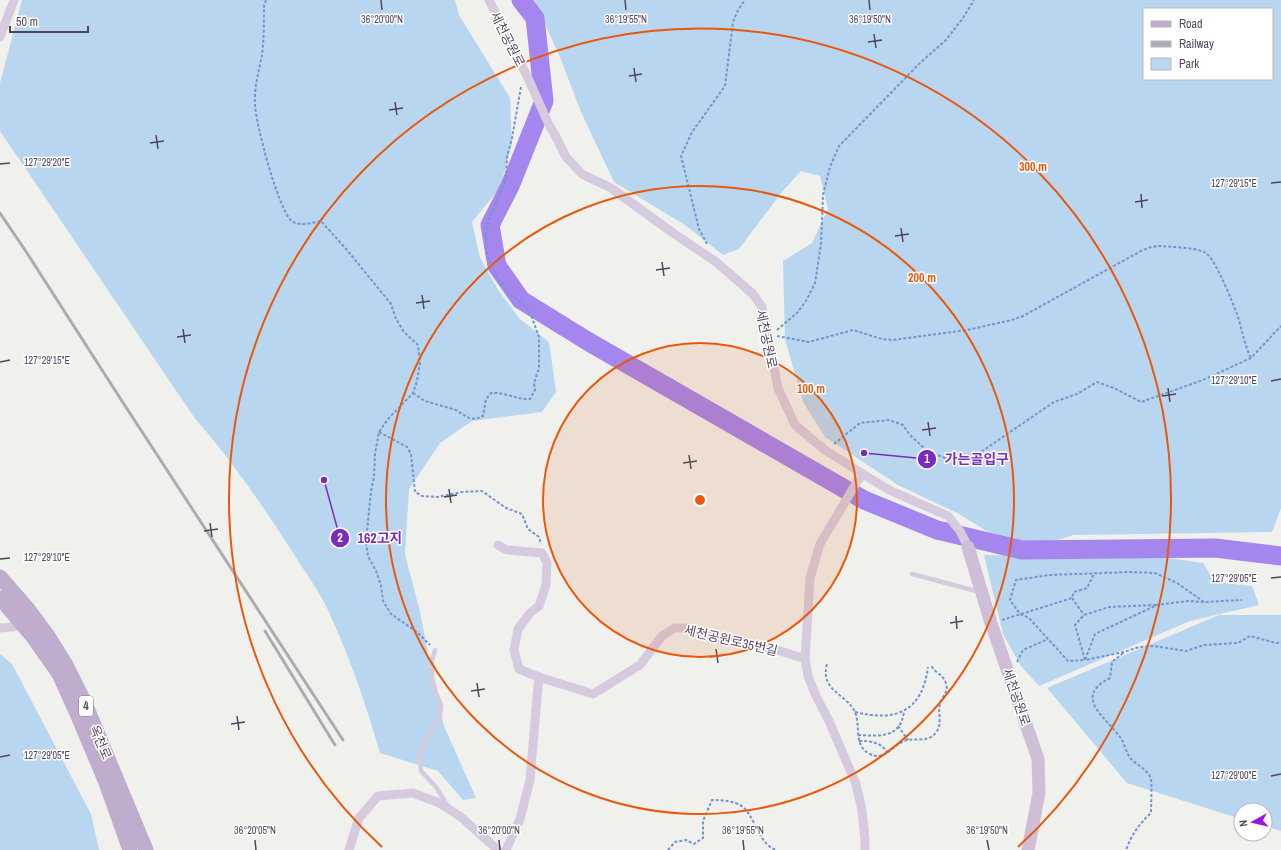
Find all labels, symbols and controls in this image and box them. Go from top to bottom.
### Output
scale bar [10,8,88,34]
legend [1143,8,1273,80]
street label: 세천공원로 [486,9,529,70]
text: 36°20'00"N [361,13,403,26]
text: 36°19'55"N [605,13,647,26]
text: 36°19'50"N [849,13,891,26]
text: 50 m [16,14,38,30]
text: Road [1179,16,1203,32]
text: Railway [1179,36,1214,52]
text: Park [1179,56,1199,72]
text: 127°29'20"E [24,156,70,169]
text: 300 m [1019,159,1047,175]
text: 127°29'15"E [1211,177,1257,190]
text: 200 m [908,270,936,286]
street label: 세천공원로 [752,308,781,370]
text: 127°29'15"E [24,354,70,367]
text: 127°29'10"E [1211,374,1257,387]
text: 100 m [797,381,825,397]
callout: 가는골입구 [917,446,1018,472]
text: 가는골입구 [945,450,1009,468]
text: 1 [924,451,930,467]
centre of rings [693,493,707,507]
callout: 162고지 [330,525,410,551]
text: 162고지 [358,529,402,547]
text: 2 [337,530,343,546]
text: 127°29'10"E [24,551,70,564]
text: 127°29'05"E [1211,572,1257,585]
street label: 세천공원로35번길 [682,621,779,660]
street label: 세천공원로 [999,666,1034,728]
road number: 4 [79,696,93,716]
street label: 옥천로 [86,722,115,762]
text: 127°29'05"E [24,749,70,762]
text: 127°29'00"E [1211,769,1257,782]
north arrow [1233,802,1273,842]
text: N [1236,819,1250,828]
text: 36°20'05"N [234,824,276,837]
text: 36°20'00"N [478,824,520,837]
text: 36°19'55"N [722,824,764,837]
text: 36°19'50"N [966,824,1008,837]

